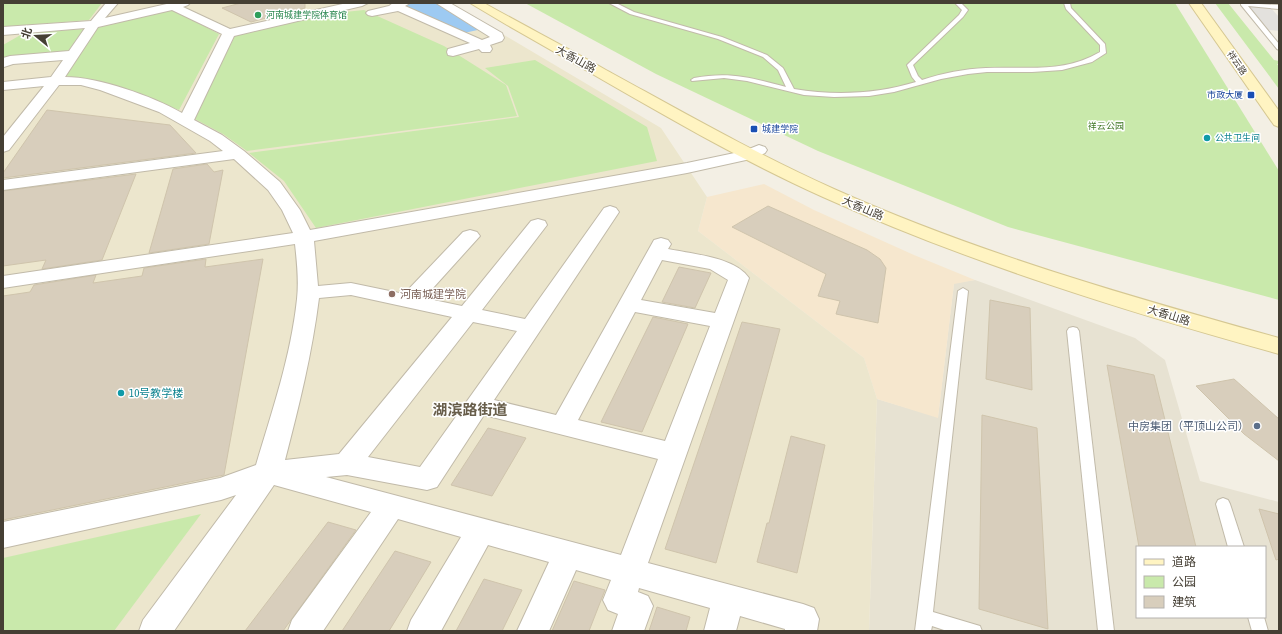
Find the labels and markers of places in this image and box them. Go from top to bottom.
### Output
marker: 河南城建学院体育馆 [253,10,263,20]
place label: 河南城建学院体育馆 [266,10,347,20]
place label: 市政大厦 [1207,90,1243,100]
marker: 市政大厦 [1246,90,1256,100]
marker: 城建学院 [749,124,759,134]
place label: 城建学院 [762,124,798,134]
marker: 公共卫生间 [1202,133,1212,143]
place label: 公共卫生间 [1215,133,1260,143]
place label: 河南城建学院 [400,288,466,300]
marker: 河南城建学院 [387,289,397,299]
place label: 10号教学楼 [129,387,183,399]
marker: 10号教学楼 [116,388,126,398]
place label: 中房集团（平顶山公司） [1128,420,1249,432]
marker: 中房集团（平顶山公司） [1252,421,1262,431]

